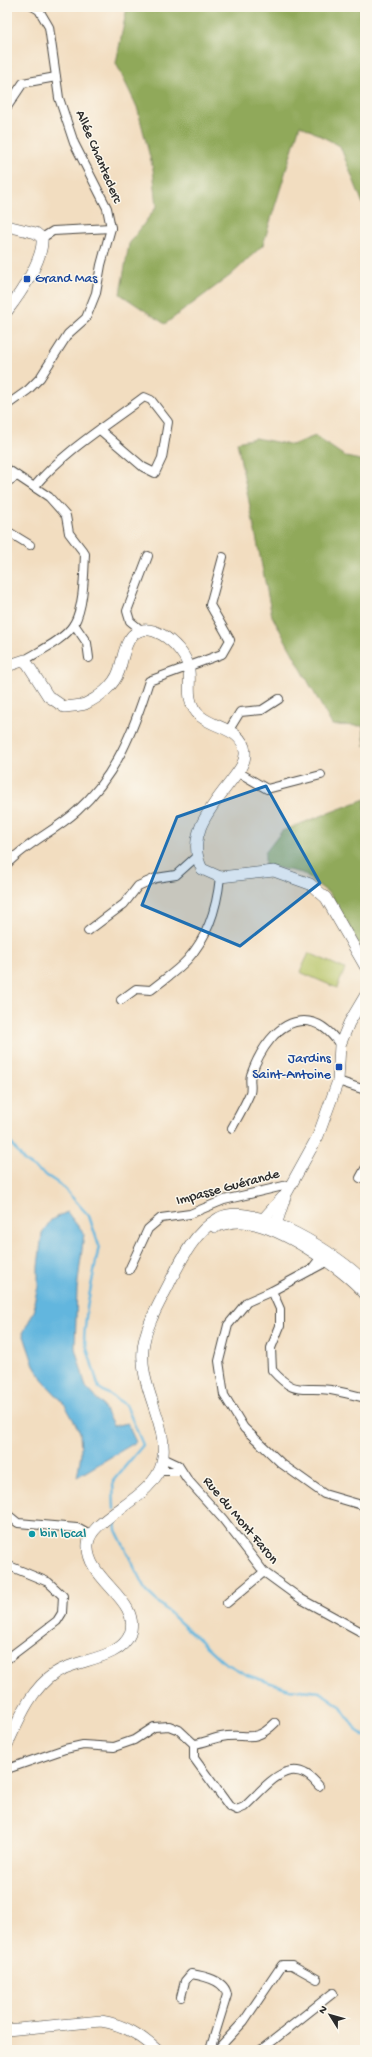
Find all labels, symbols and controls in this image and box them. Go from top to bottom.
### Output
street label: Allée Chanteclerc [71,108,126,207]
place label: Grand Mas [35,271,98,288]
marker: Grand Mas [22,274,32,284]
place label: Jardins Saint-Antoine [252,1051,332,1084]
marker: Jardins Saint-Antoine [334,1062,344,1072]
street label: Impasse Guérande [174,1166,282,1210]
street label: Rue du Mont Faron [198,1474,282,1568]
place label: bin local [40,1526,86,1543]
marker: bin local [27,1529,37,1539]
north arrow [310,1995,350,2035]
text: N [317,2004,331,2017]

